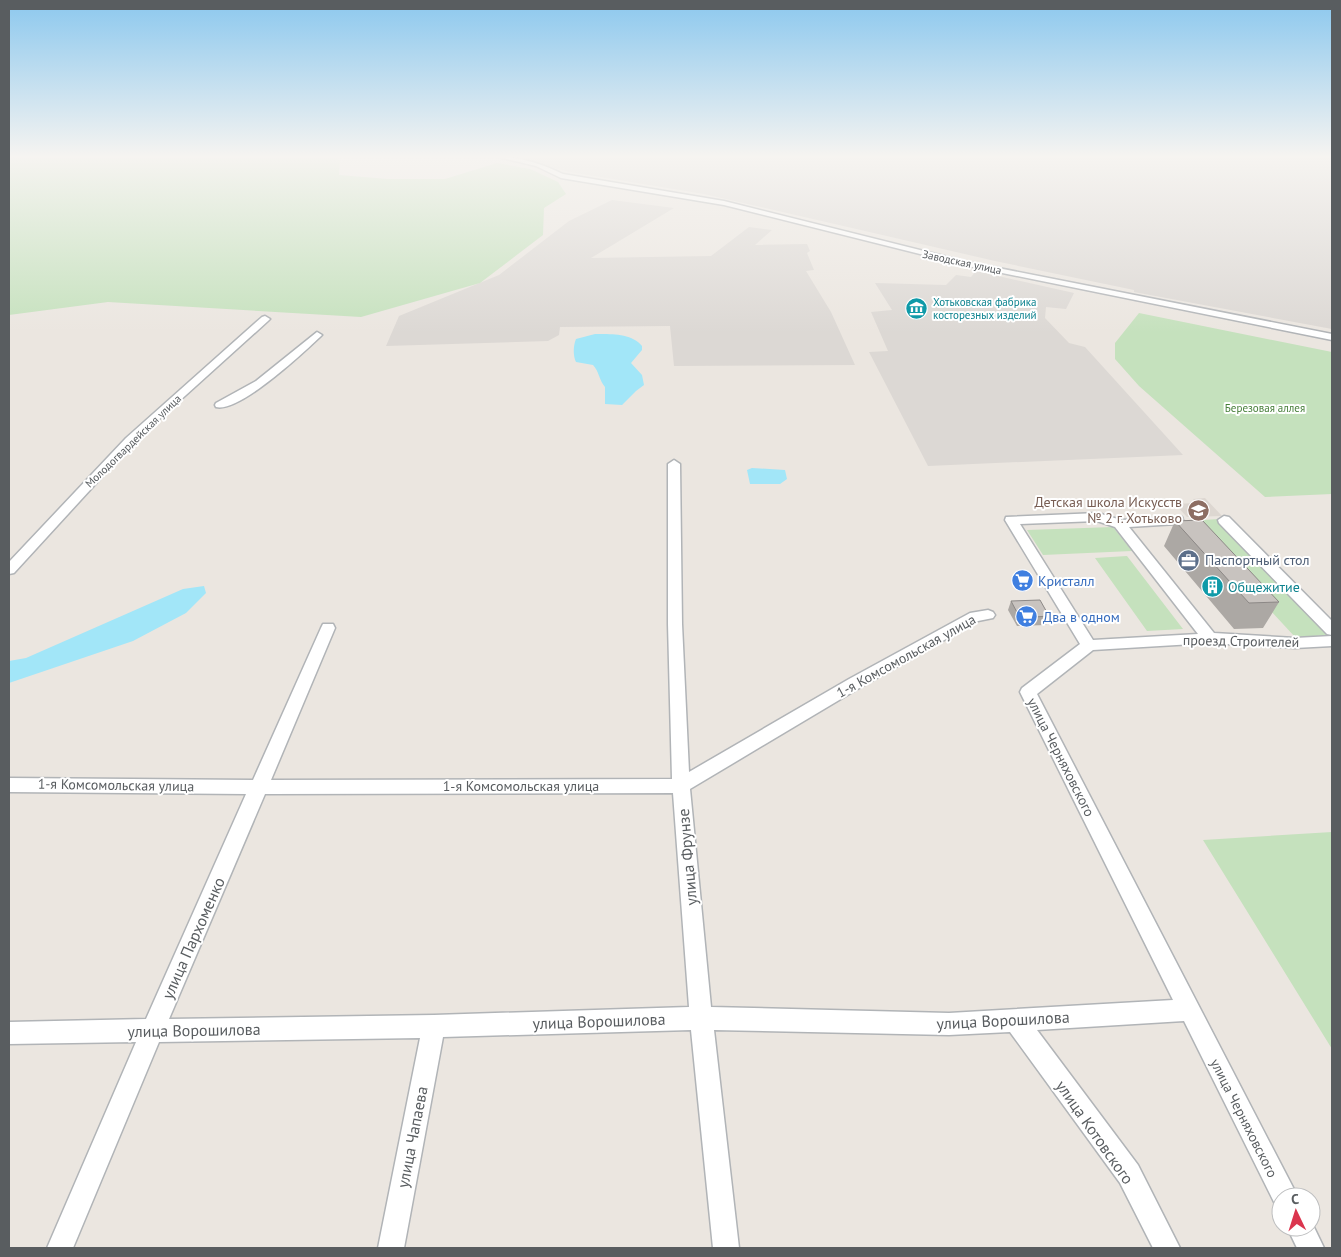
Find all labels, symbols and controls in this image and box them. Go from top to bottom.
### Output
street label: Заводская улица [921,247,1003,277]
place label: Хотьковская фабрика косторезных изделий [933,295,1037,322]
museum icon: Хотьковская фабрика косторезных изделий [905,296,929,320]
street label: Молодогвардейская улица [82,392,184,490]
park label: Березовая аллея [1225,401,1305,415]
place label: Детская школа Искусств № 2 г. Хотьково [1035,493,1182,527]
school or university icon: Детская школа Искусств № 2 г. Хотьково [1186,498,1210,522]
office icon: Паспортный стол [1177,548,1201,572]
place label: Паспортный стол [1205,551,1309,569]
supermarket icon: Кристалл [1010,569,1034,593]
place label: Кристалл [1038,572,1094,590]
building icon: Общежитие [1200,575,1224,599]
place label: Общежитие [1228,578,1300,596]
supermarket icon: Два в одном [1015,605,1039,629]
place label: Два в одном [1043,608,1120,626]
street label: 1-я Комсомольская улица [833,610,979,702]
street label: проезд Строителей [1183,631,1299,651]
street label: улица Черняховского [1023,695,1099,819]
street label: 1-я Комсомольская улица [38,775,194,795]
street label: 1-я Комсомольская улица [443,777,599,795]
street label: улица Фрунзе [673,808,701,906]
street label: улица Пархоменко [157,874,229,1002]
street label: улица Ворошилова [936,1007,1070,1033]
street label: улица Ворошилова [532,1009,666,1033]
street label: улица Ворошилова [127,1019,261,1041]
street label: улица Черняховского [1206,1056,1282,1180]
street label: улица Котовского [1052,1076,1138,1188]
street label: улица Чапаева [392,1084,432,1190]
north arrow [1271,1187,1321,1237]
text: С [1291,1190,1300,1208]

